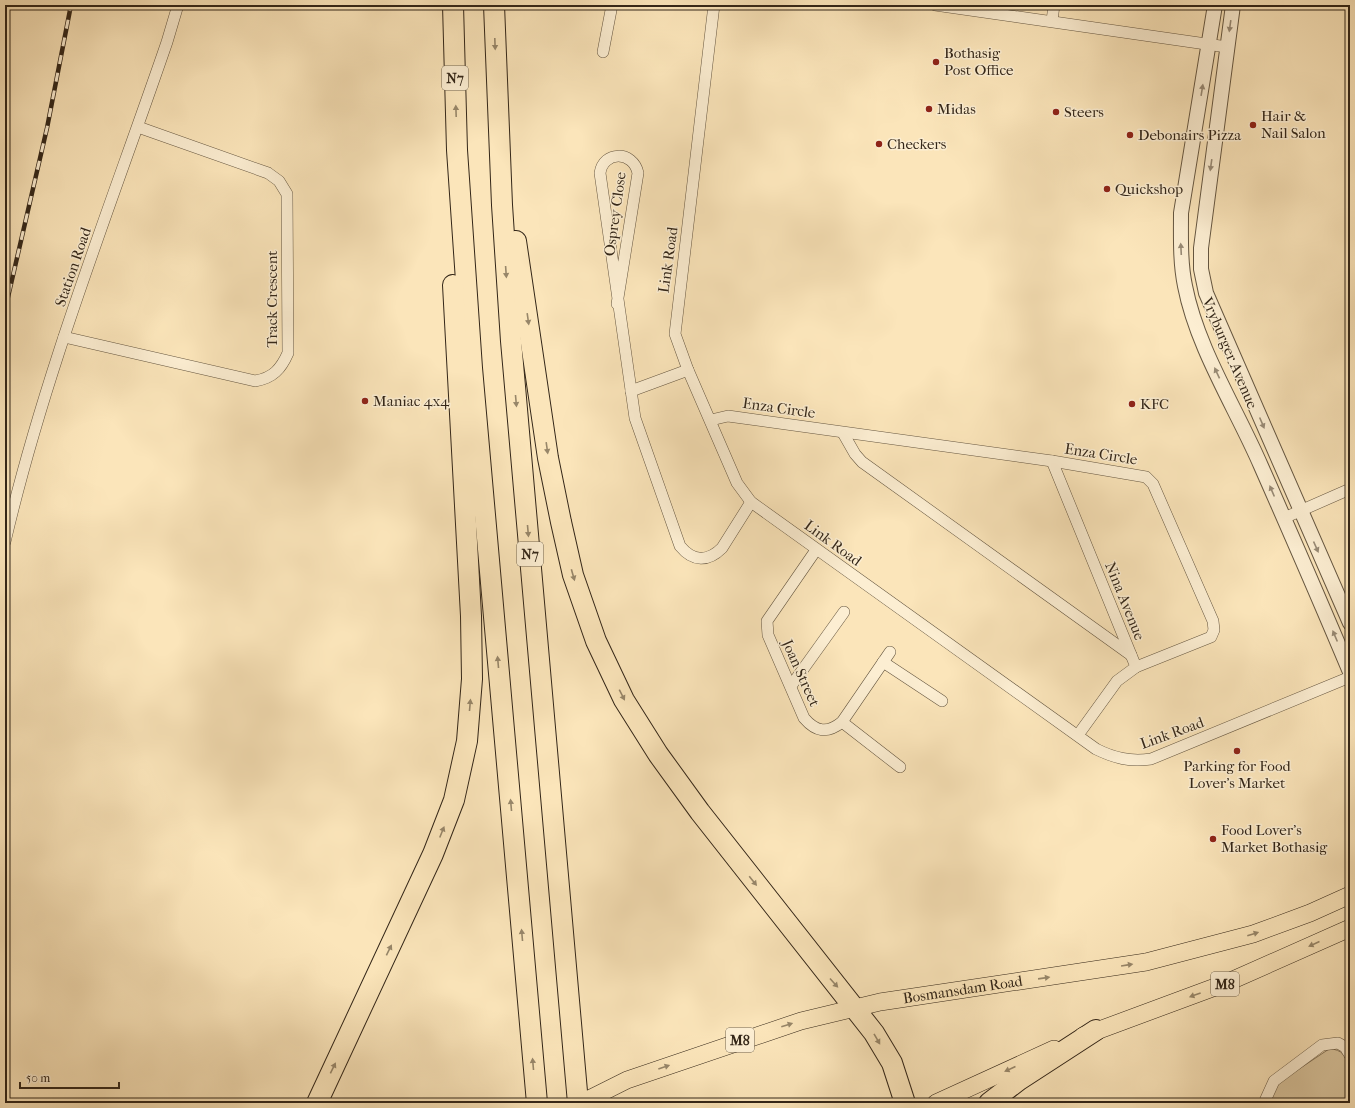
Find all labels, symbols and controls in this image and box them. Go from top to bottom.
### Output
one-way arrow [1227,20,1233,32]
one-way arrow [492,38,499,50]
place label: Bothasig Post Office [944,44,1014,79]
marker: Bothasig Post Office [931,57,941,67]
road number: N7 [442,66,468,90]
one-way arrow [1199,84,1205,96]
place label: Midas [937,100,976,118]
place label: Steers [1064,103,1104,121]
one-way arrow [453,104,459,117]
marker: Midas [924,104,934,114]
marker: Steers [1051,107,1061,117]
place label: Hair & Nail Salon [1261,107,1326,142]
marker: Hair & Nail Salon [1248,120,1258,130]
place label: Debonairs Pizza [1138,126,1242,144]
marker: Debonairs Pizza [1125,130,1135,140]
place label: Checkers [887,135,947,153]
marker: Checkers [874,139,884,149]
one-way arrow [1208,159,1214,171]
street label: Osprey Close [600,170,630,257]
place label: Quickshop [1115,180,1183,198]
marker: Quickshop [1102,184,1112,194]
street label: Station Road [51,224,95,309]
street label: Link Road [654,225,682,294]
one-way arrow [1178,242,1184,255]
street label: Track Crescent [263,250,281,348]
one-way arrow [503,266,510,278]
street label: Vryburger Avenue [1198,294,1262,412]
one-way arrow [525,313,531,325]
one-way arrow [1214,367,1220,379]
place label: Maniac 4x4 [373,392,450,410]
street label: Enza Circle [741,394,817,422]
one-way arrow [513,395,520,407]
place label: KFC [1140,395,1169,413]
marker: Maniac 4x4 [360,396,370,406]
marker: KFC [1127,399,1137,409]
one-way arrow [1259,417,1265,428]
street label: Enza Circle [1063,439,1139,469]
one-way arrow [544,442,550,454]
one-way arrow [1269,485,1275,496]
street label: Link Road [801,516,866,570]
one-way arrow [524,525,531,537]
one-way arrow [1313,541,1319,552]
road number: N7 [517,542,543,566]
street label: Nina Avenue [1101,559,1149,643]
one-way arrow [570,569,576,581]
one-way arrow [1331,629,1337,641]
street label: Joan Street [778,636,824,710]
one-way arrow [495,656,502,668]
one-way arrow [619,690,625,701]
one-way arrow [466,699,473,711]
street label: Link Road [1138,713,1207,753]
marker: Parking for Food Lover's Market [1232,746,1242,756]
place label: Parking for Food Lover's Market [1183,757,1291,792]
one-way arrow [507,799,514,811]
place label: Food Lover's Market Bothasig [1221,821,1328,856]
one-way arrow [440,825,446,837]
marker: Food Lover's Market Bothasig [1208,834,1218,844]
one-way arrow [749,875,757,886]
one-way arrow [519,929,525,941]
one-way arrow [1247,930,1259,936]
one-way arrow [1309,941,1320,947]
one-way arrow [386,945,392,956]
one-way arrow [1121,962,1133,968]
street label: Bosmansdam Road [902,972,1025,1007]
road number: M8 [1211,972,1239,996]
one-way arrow [1038,975,1050,981]
one-way arrow [829,978,838,988]
one-way arrow [1188,992,1200,998]
one-way arrow [781,1022,793,1028]
road number: M8 [726,1028,754,1052]
one-way arrow [874,1033,881,1045]
one-way arrow [530,1058,537,1070]
one-way arrow [330,1062,336,1073]
scale bar [20,1064,119,1090]
one-way arrow [658,1064,670,1070]
one-way arrow [1003,1067,1015,1073]
text: 50 m [26,1071,50,1085]

